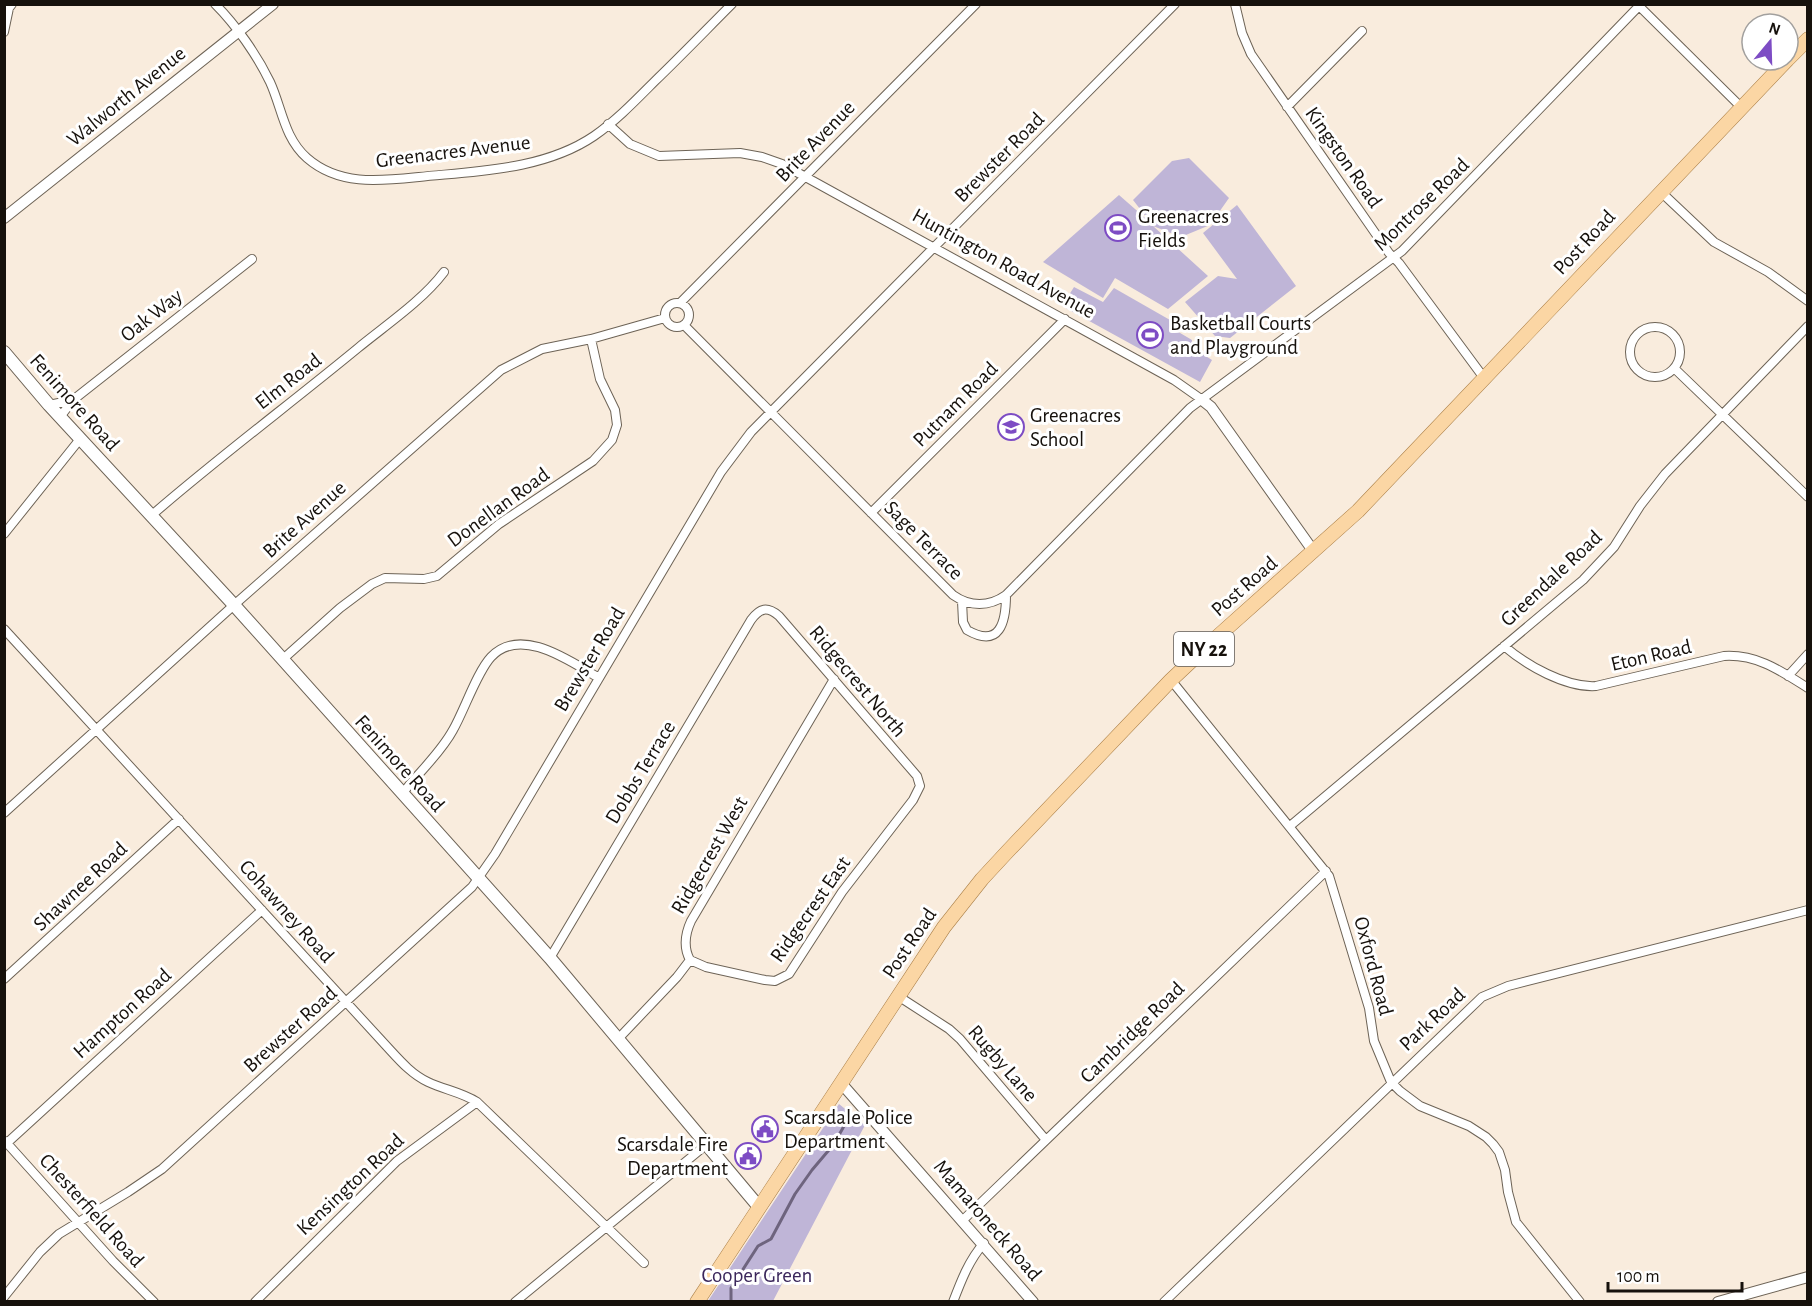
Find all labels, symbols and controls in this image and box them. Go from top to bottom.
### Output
north arrow [1740,12,1800,72]
text: N [1767,19,1782,38]
street label: Walworth Avenue [63,42,189,150]
street label: Brite Avenue [772,97,859,186]
street label: Kingston Road [1301,103,1386,212]
street label: Brewster Road [950,108,1048,206]
street label: Greenacres Avenue [375,132,532,171]
street label: Montrose Road [1370,154,1473,255]
street label: Huntington Road Avenue [909,204,1099,322]
place label: Greenacres Fields [1138,206,1229,251]
street label: Post Road [1549,206,1619,279]
sports icon: Greenacres Fields [1103,213,1133,243]
street label: Oak Way [116,285,186,346]
place label: Basketball Courts and Playground [1170,313,1311,358]
sports icon: Basketball Courts and Playground [1135,320,1165,350]
street label: Elm Road [251,349,325,413]
street label: Fenimore Road [26,350,124,455]
street label: Putnam Road [909,358,1002,451]
place label: Greenacres School [1030,405,1121,450]
school or university icon: Greenacres School [996,412,1026,442]
street label: Donellan Road [444,464,553,551]
street label: Brite Avenue [259,477,350,562]
street label: Sage Terrace [880,497,967,584]
street label: Greendale Road [1497,526,1606,630]
street label: Post Road [1207,552,1282,621]
street label: Brewster Road [550,603,629,715]
street label: Ridgecrest North [805,622,910,741]
road number: NY 22 [1174,632,1234,666]
street label: Eton Road [1609,636,1694,675]
street label: Fenimore Road [351,711,449,816]
street label: Dobbs Terrace [602,717,679,827]
street label: Ridgecrest West [667,793,752,918]
street label: Shawnee Road [29,838,131,935]
street label: Ridgecrest East [766,852,855,966]
street label: Cohawney Road [235,856,338,967]
street label: Post Road [878,904,941,982]
street label: Oxford Road [1350,914,1397,1018]
street label: Hampton Road [69,964,175,1062]
street label: Cambridge Road [1076,978,1189,1087]
street label: Brewster Road [240,982,341,1077]
street label: Park Road [1395,984,1469,1055]
street label: Rugby Lane [964,1021,1041,1106]
place label: Scarsdale Police Department [784,1107,913,1152]
public building icon: Scarsdale Police Department [750,1114,780,1144]
street label: Kensington Road [293,1130,408,1239]
place label: Scarsdale Fire Department [617,1134,728,1179]
public building icon: Scarsdale Fire Department [733,1141,763,1171]
street label: Chesterfield Road [35,1150,148,1271]
street label: Mamaroneck Road [930,1156,1046,1285]
scale bar [1608,1255,1742,1293]
park label: Cooper Green [702,1265,812,1286]
text: 100 m [1617,1268,1660,1286]

